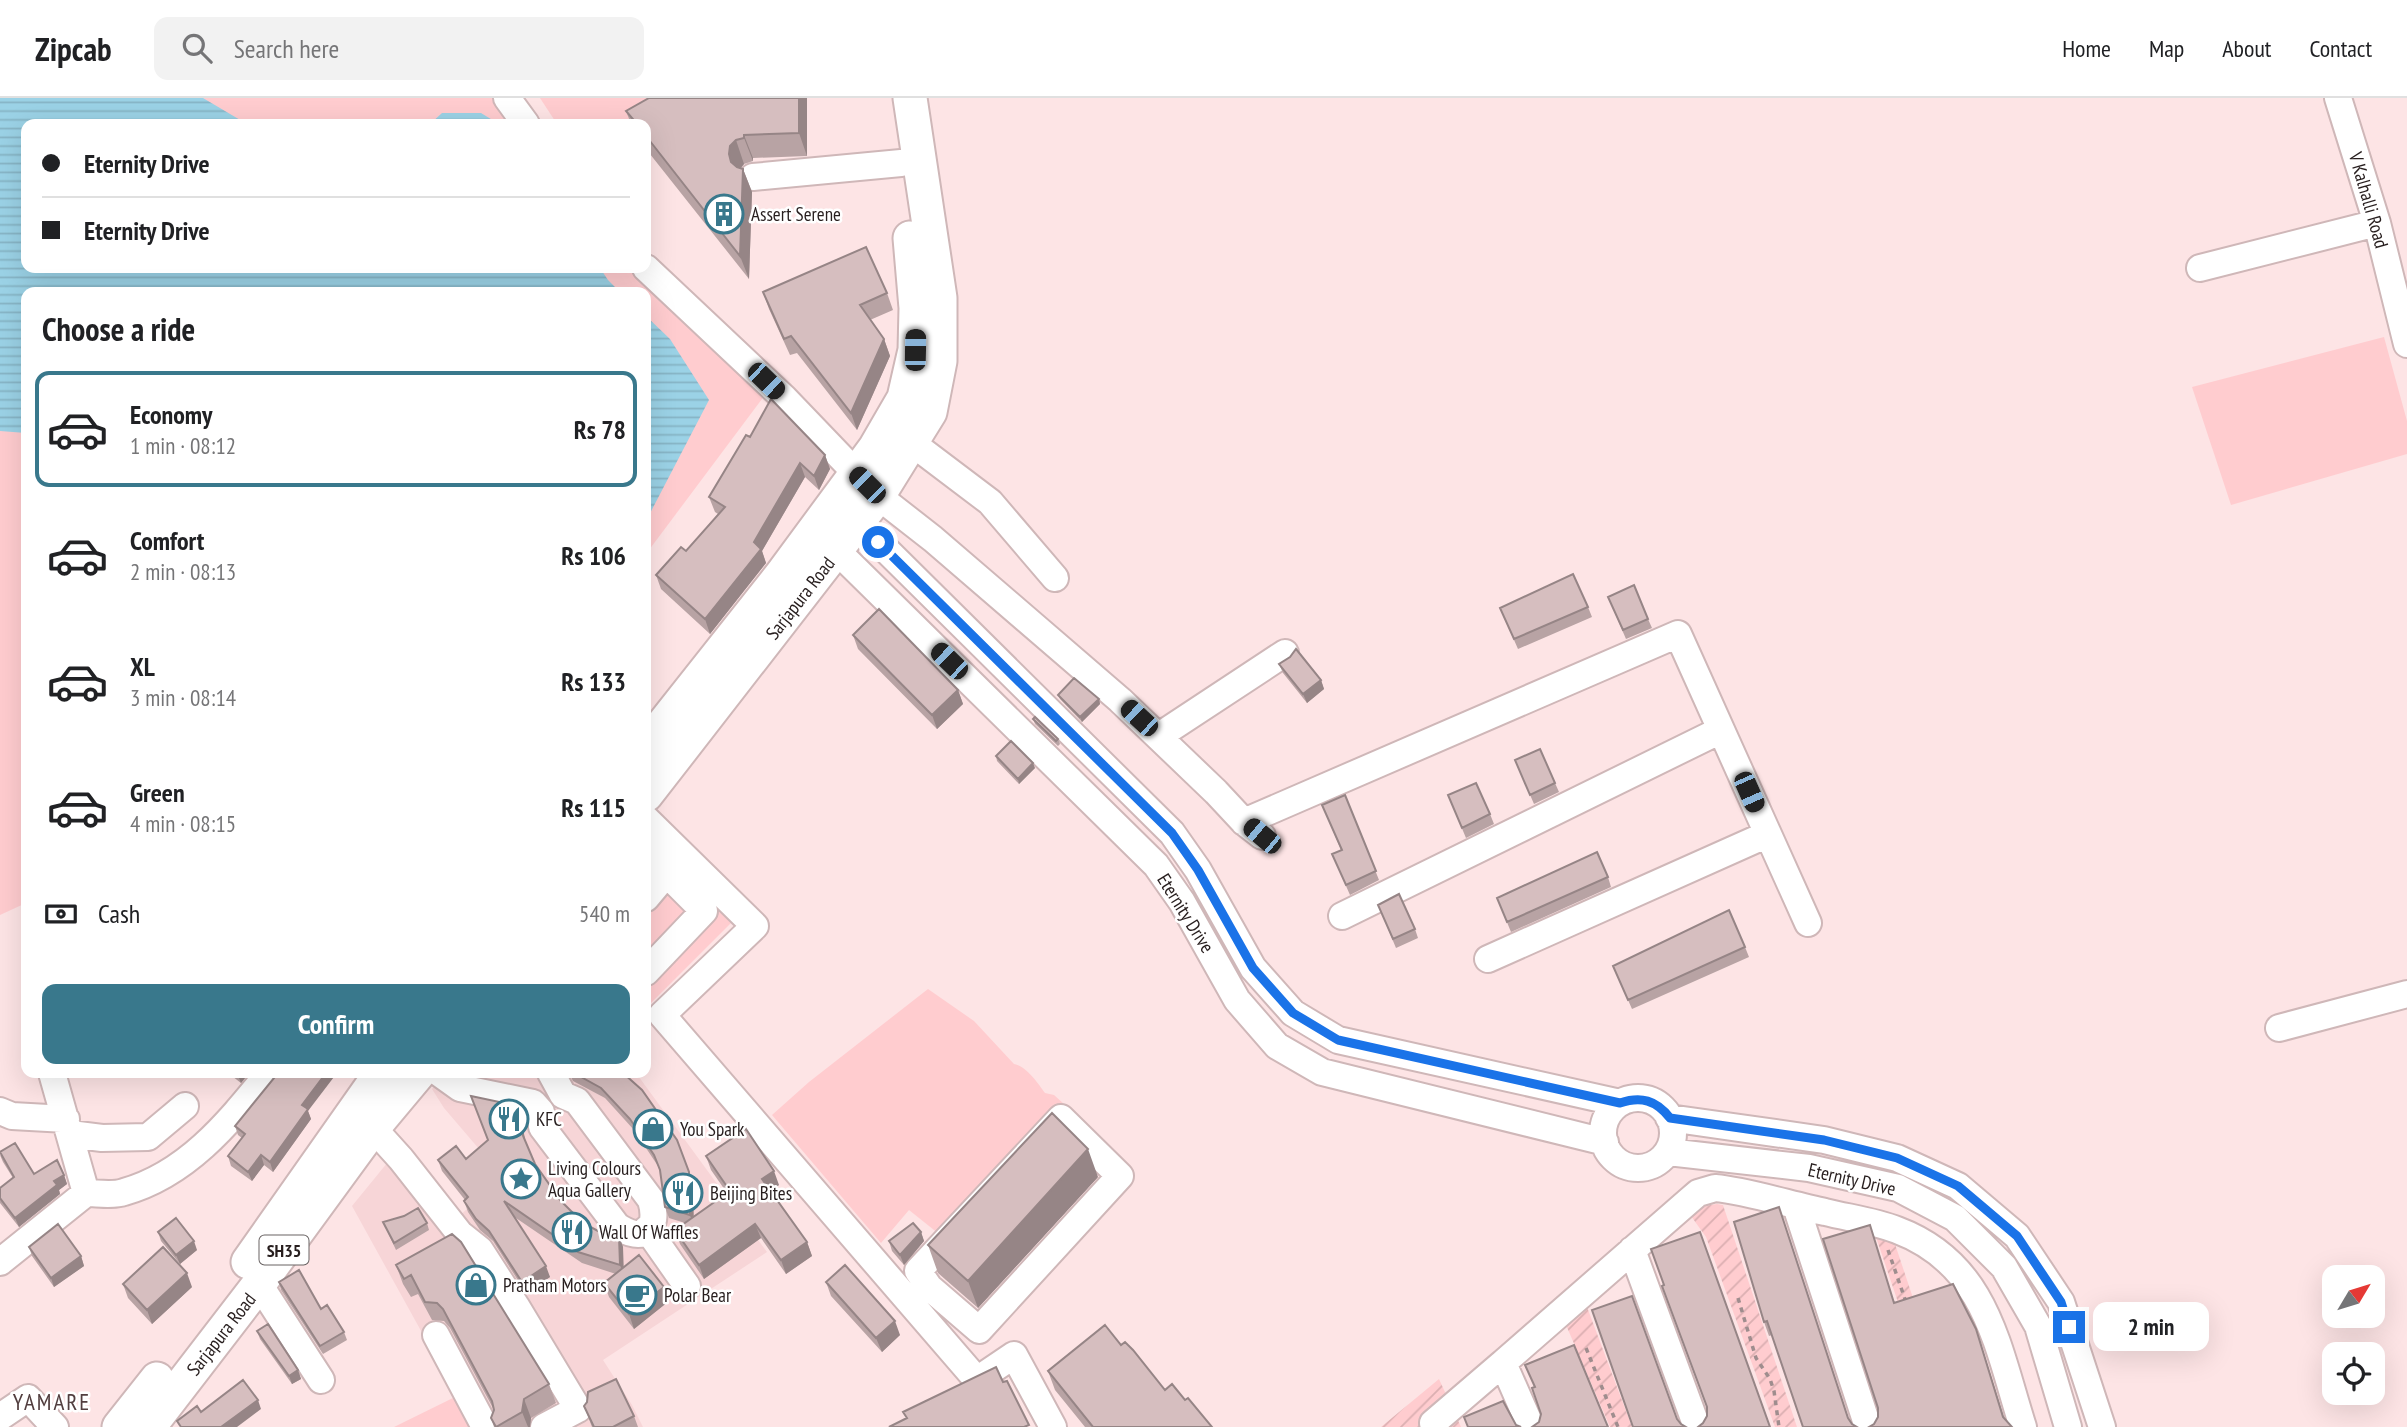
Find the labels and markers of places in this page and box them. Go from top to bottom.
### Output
building icon: Assert Serene [703,193,745,235]
place label: Assert Serene [751,202,841,226]
restaurant icon: KFC [488,1098,530,1140]
place label: KFC [536,1107,562,1131]
shop icon: You Spark [632,1108,674,1150]
place label: You Spark [680,1117,745,1141]
place label: Living Colours Aqua Gallery [548,1156,641,1202]
place icon: Living Colours Aqua Gallery [500,1158,542,1200]
restaurant icon: Beijing Bites [662,1172,704,1214]
place label: Beijing Bites [710,1181,792,1205]
restaurant icon: Wall Of Waffles [551,1211,593,1253]
place label: Wall Of Waffles [599,1220,698,1244]
shop icon: Pratham Motors [455,1264,497,1306]
place label: Pratham Motors [503,1273,607,1297]
cafe icon: Polar Bear [616,1274,658,1316]
place label: Polar Bear [664,1283,732,1307]

